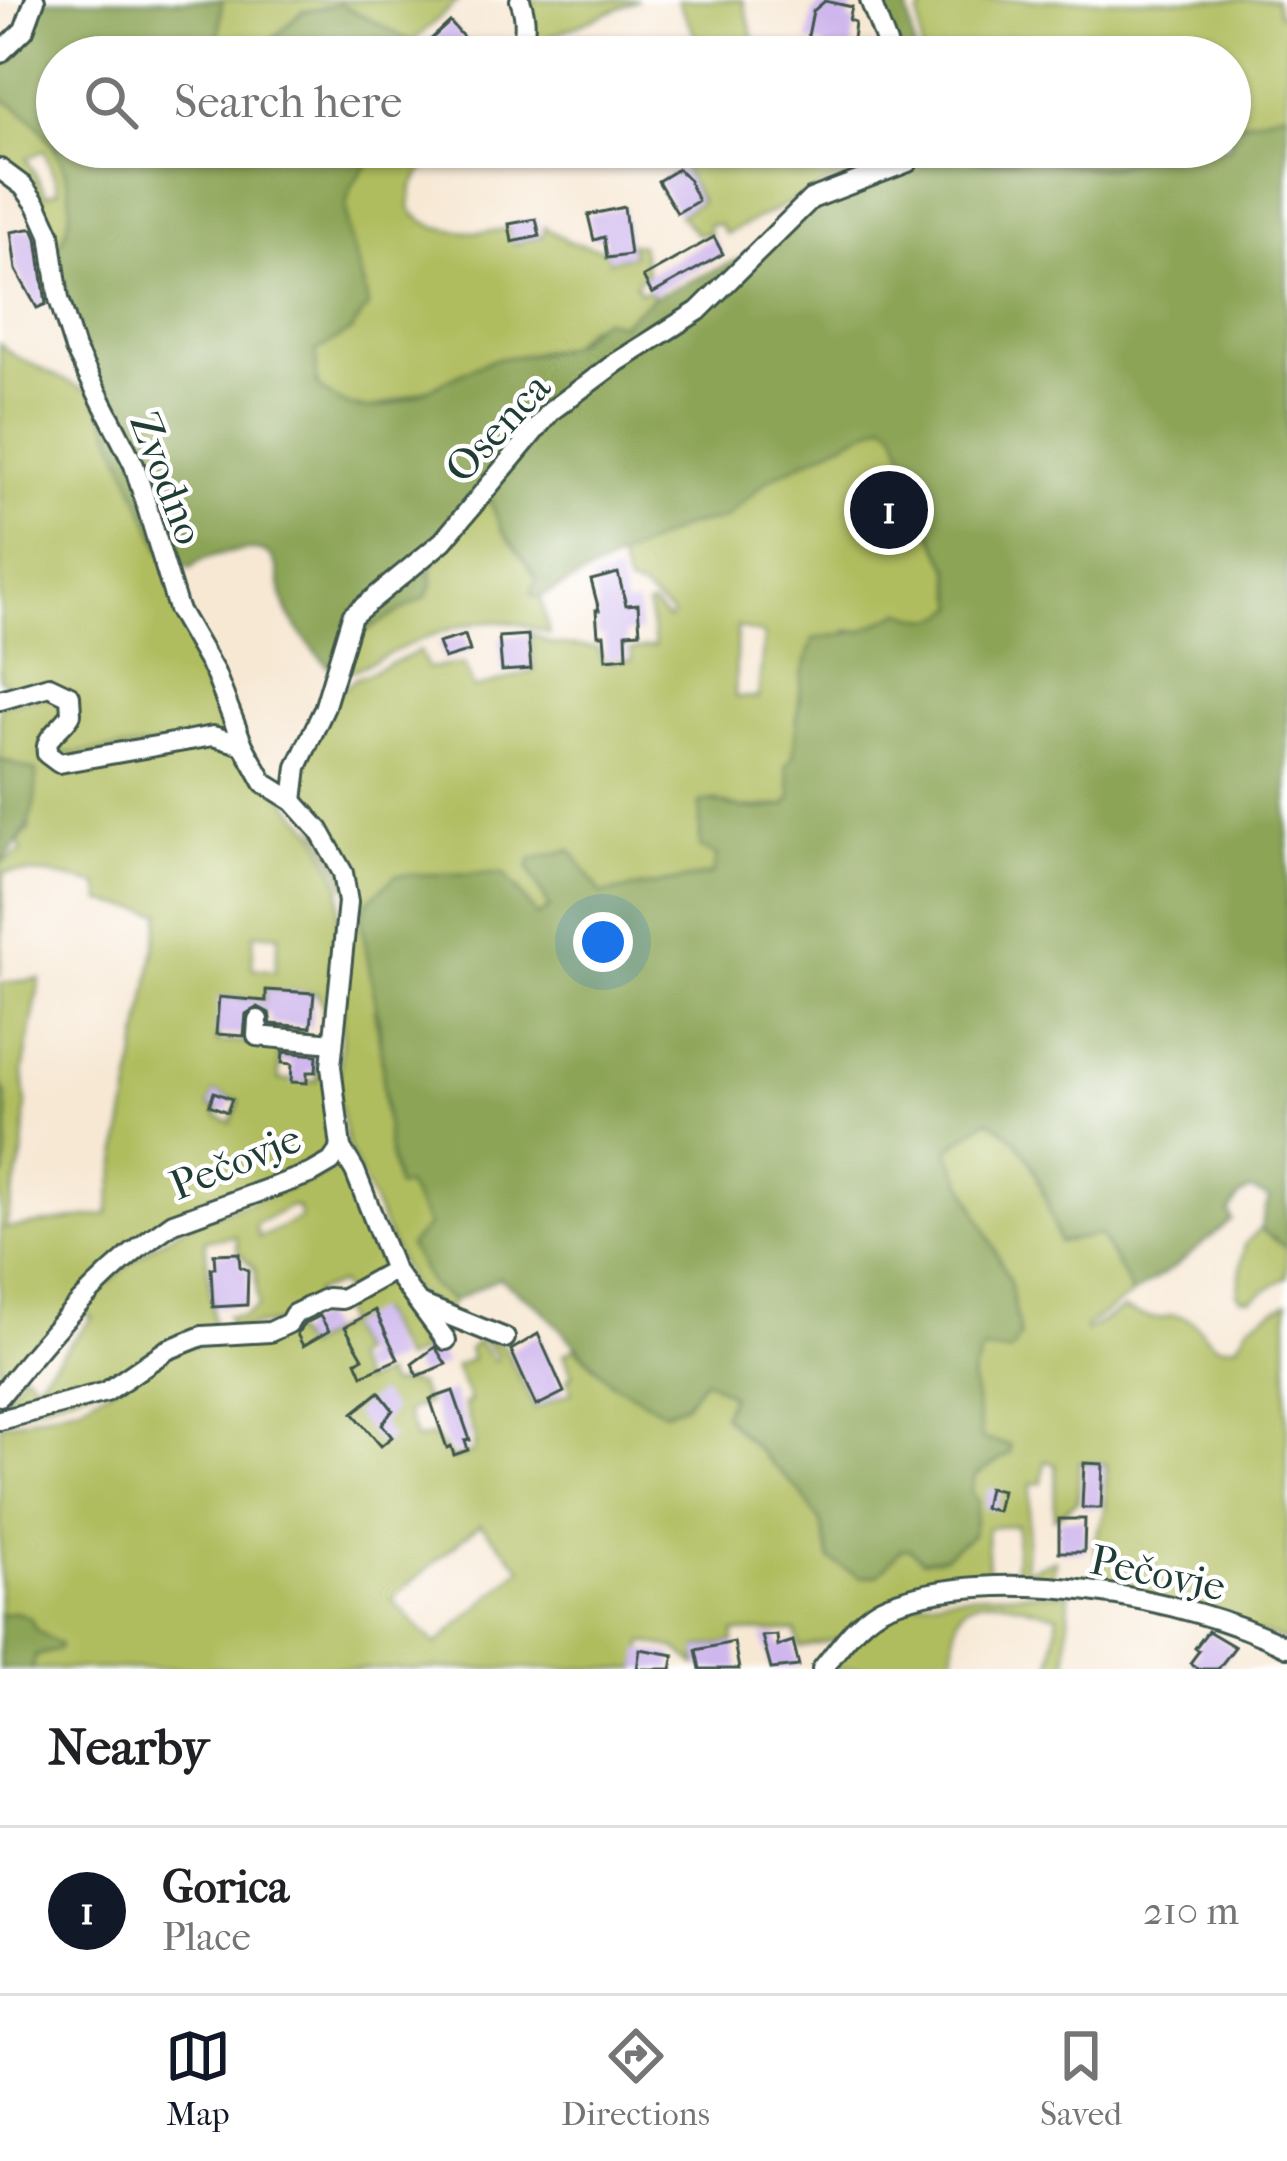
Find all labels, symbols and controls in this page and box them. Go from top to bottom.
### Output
search box [36,36,1251,168]
icon: search [78,69,144,135]
text: Search here [174,76,402,129]
street label: Osenca [435,363,561,493]
street label: Zvodno [119,406,214,551]
pin: 1 [850,465,928,555]
your location [573,912,633,972]
street label: Pečovje [163,1114,308,1211]
street label: Pečovje [1086,1535,1230,1612]
text: Nearby [48,1717,209,1777]
text: Gorica [162,1861,289,1914]
text: 1 [80,1888,94,1934]
text: 210 m [1143,1888,1239,1934]
text: Place [162,1914,251,1960]
tab: Map [165,2023,231,2134]
tab: Directions [561,2023,710,2134]
tab: Saved [1040,2023,1122,2134]

